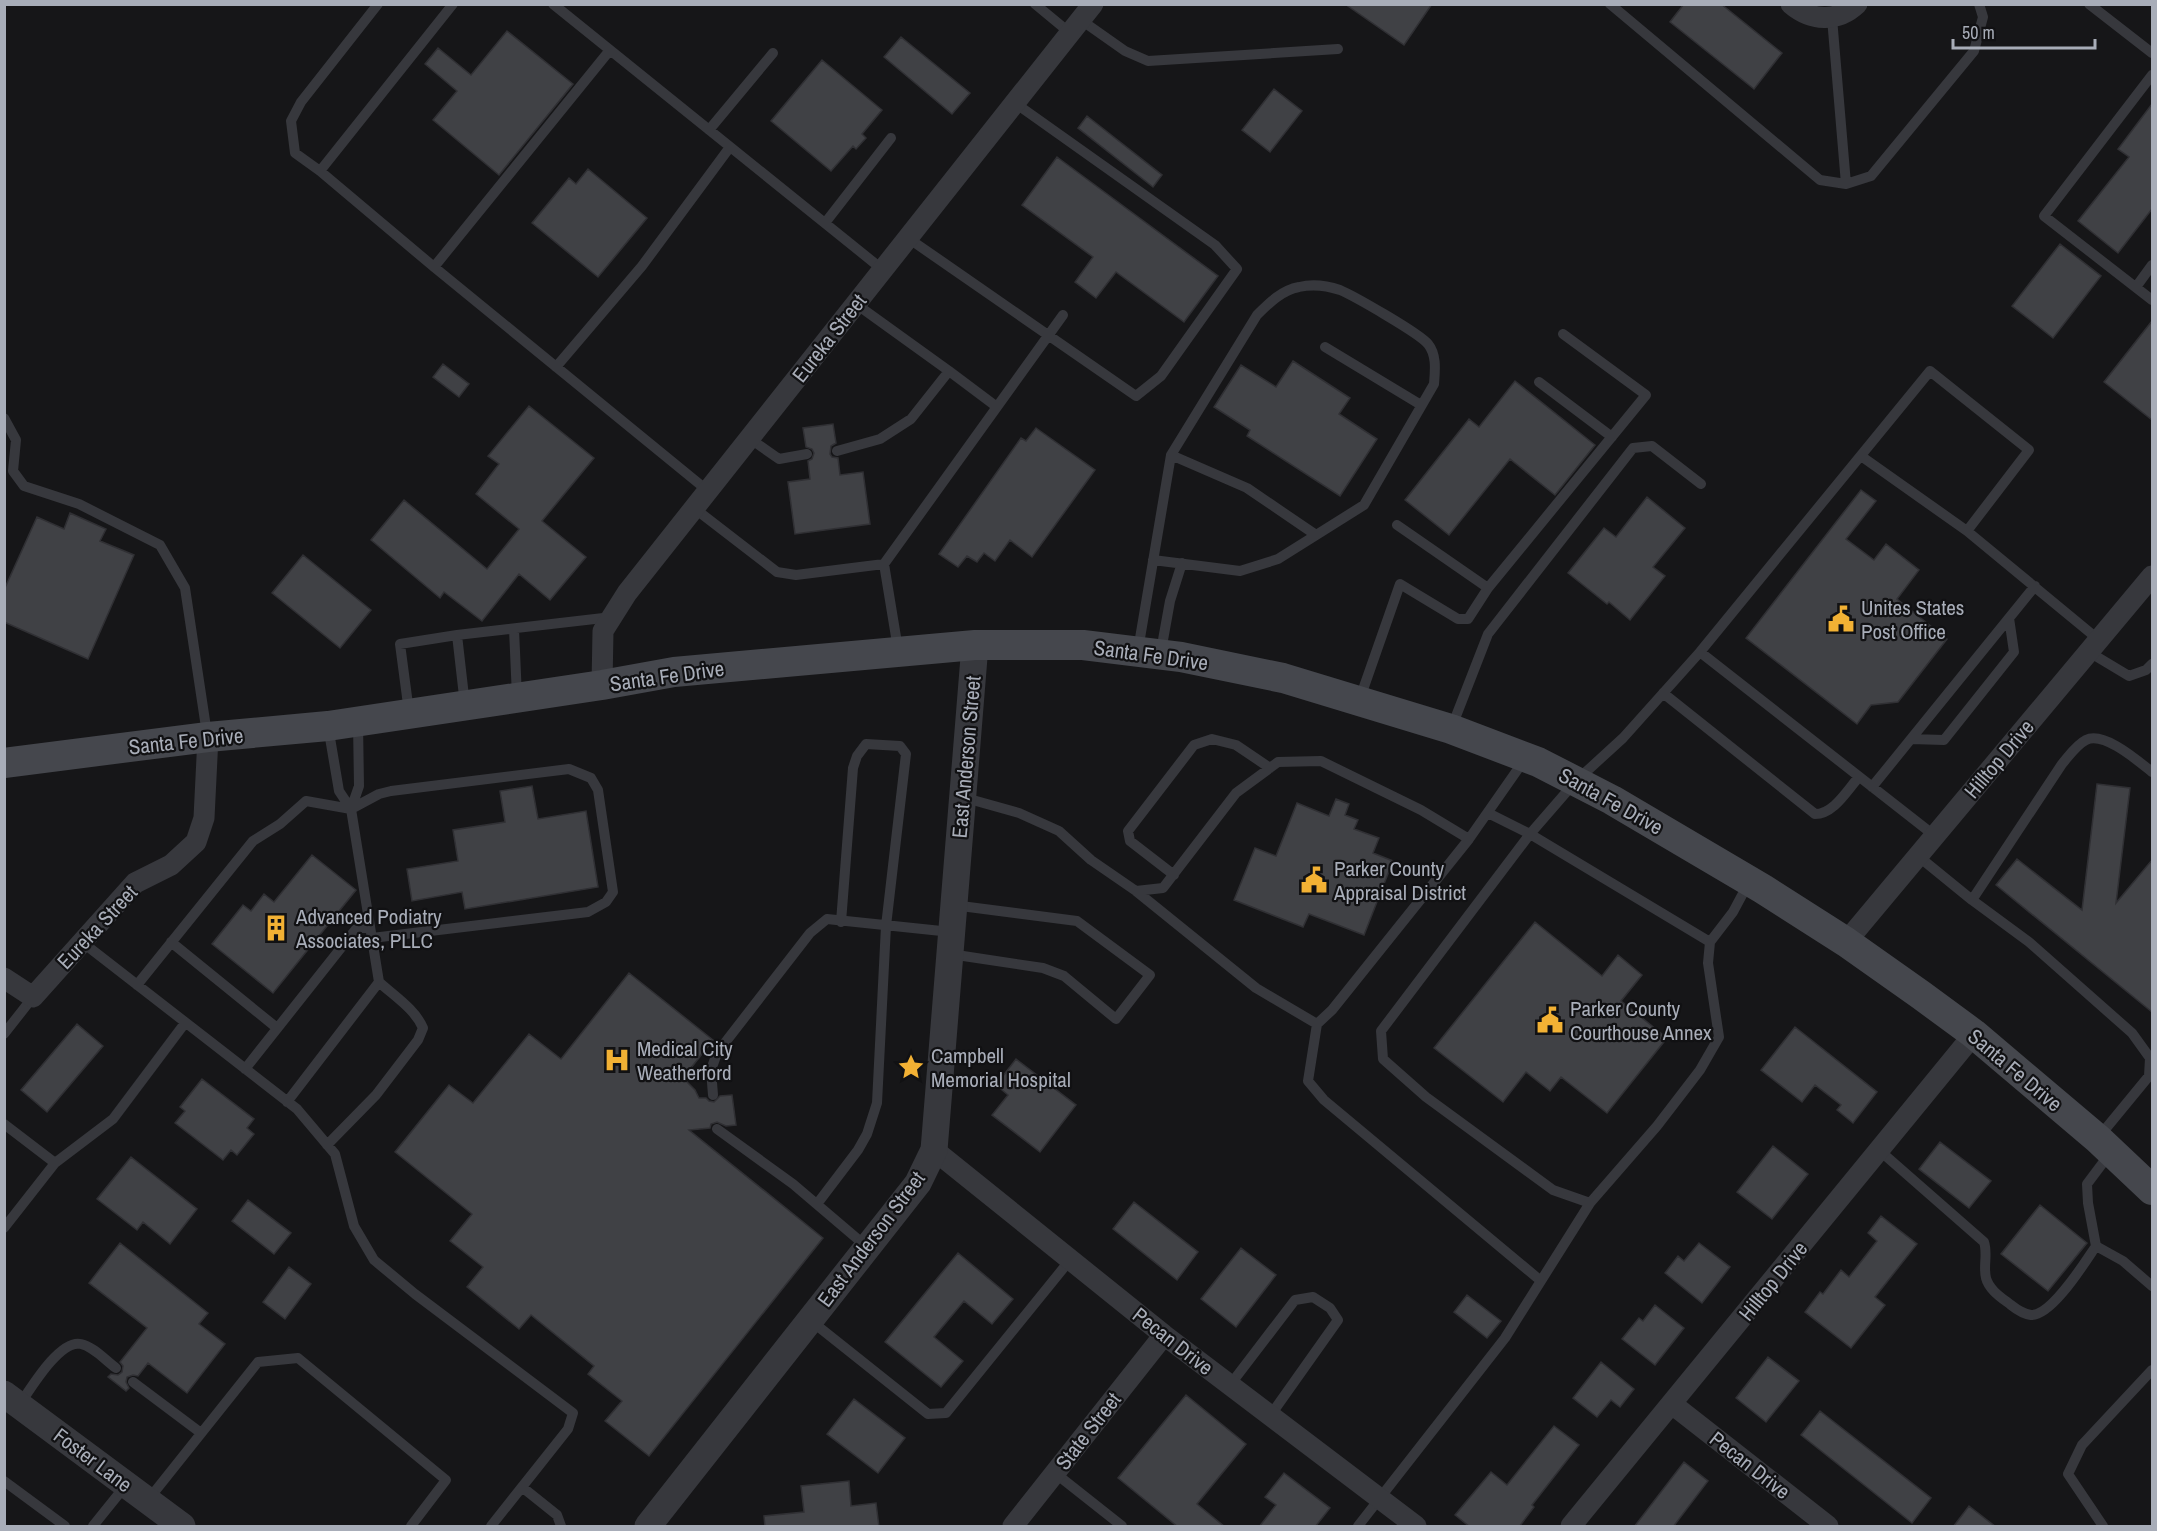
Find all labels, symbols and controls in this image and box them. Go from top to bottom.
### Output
scale bar [1953,12,2096,50]
text: 50 m [1962,20,1995,45]
street label: Eureka Street [785,287,873,388]
place label: Unites States Post Office [1861,593,1964,646]
public building icon: Unites States Post Office [1826,604,1856,634]
street label: Santa Fe Drive [1092,633,1210,677]
street label: Santa Fe Drive [608,654,726,698]
street label: East Anderson Street [944,674,988,839]
street label: Hilltop Drive [1957,713,2041,805]
street label: Santa Fe Drive [127,721,245,761]
street label: Santa Fe Drive [1554,760,1668,842]
place label: Parker County Appraisal District [1333,854,1466,907]
public building icon: Parker County Appraisal District [1299,865,1329,895]
street label: Eureka Street [50,878,144,975]
place label: Advanced Podiatry Associates, PLLC [295,902,442,955]
building icon: Advanced Podiatry Associates, PLLC [261,913,291,943]
place label: Parker County Courthouse Annex [1570,994,1712,1047]
public building icon: Parker County Courthouse Annex [1535,1005,1565,1035]
street label: Santa Fe Drive [1962,1022,2068,1118]
place label: Medical City Weatherford [637,1034,733,1087]
place label: Campbell Memorial Hospital [931,1041,1071,1094]
hospital icon: Medical City Weatherford [602,1045,632,1075]
place icon: Campbell Memorial Hospital [896,1052,926,1082]
street label: East Anderson Street [810,1165,932,1313]
street label: Hilltop Drive [1732,1235,1814,1327]
street label: Pecan Drive [1127,1300,1219,1382]
street label: State Street [1049,1386,1128,1476]
street label: Foster Lane [48,1421,138,1499]
street label: Pecan Drive [1704,1424,1796,1506]

